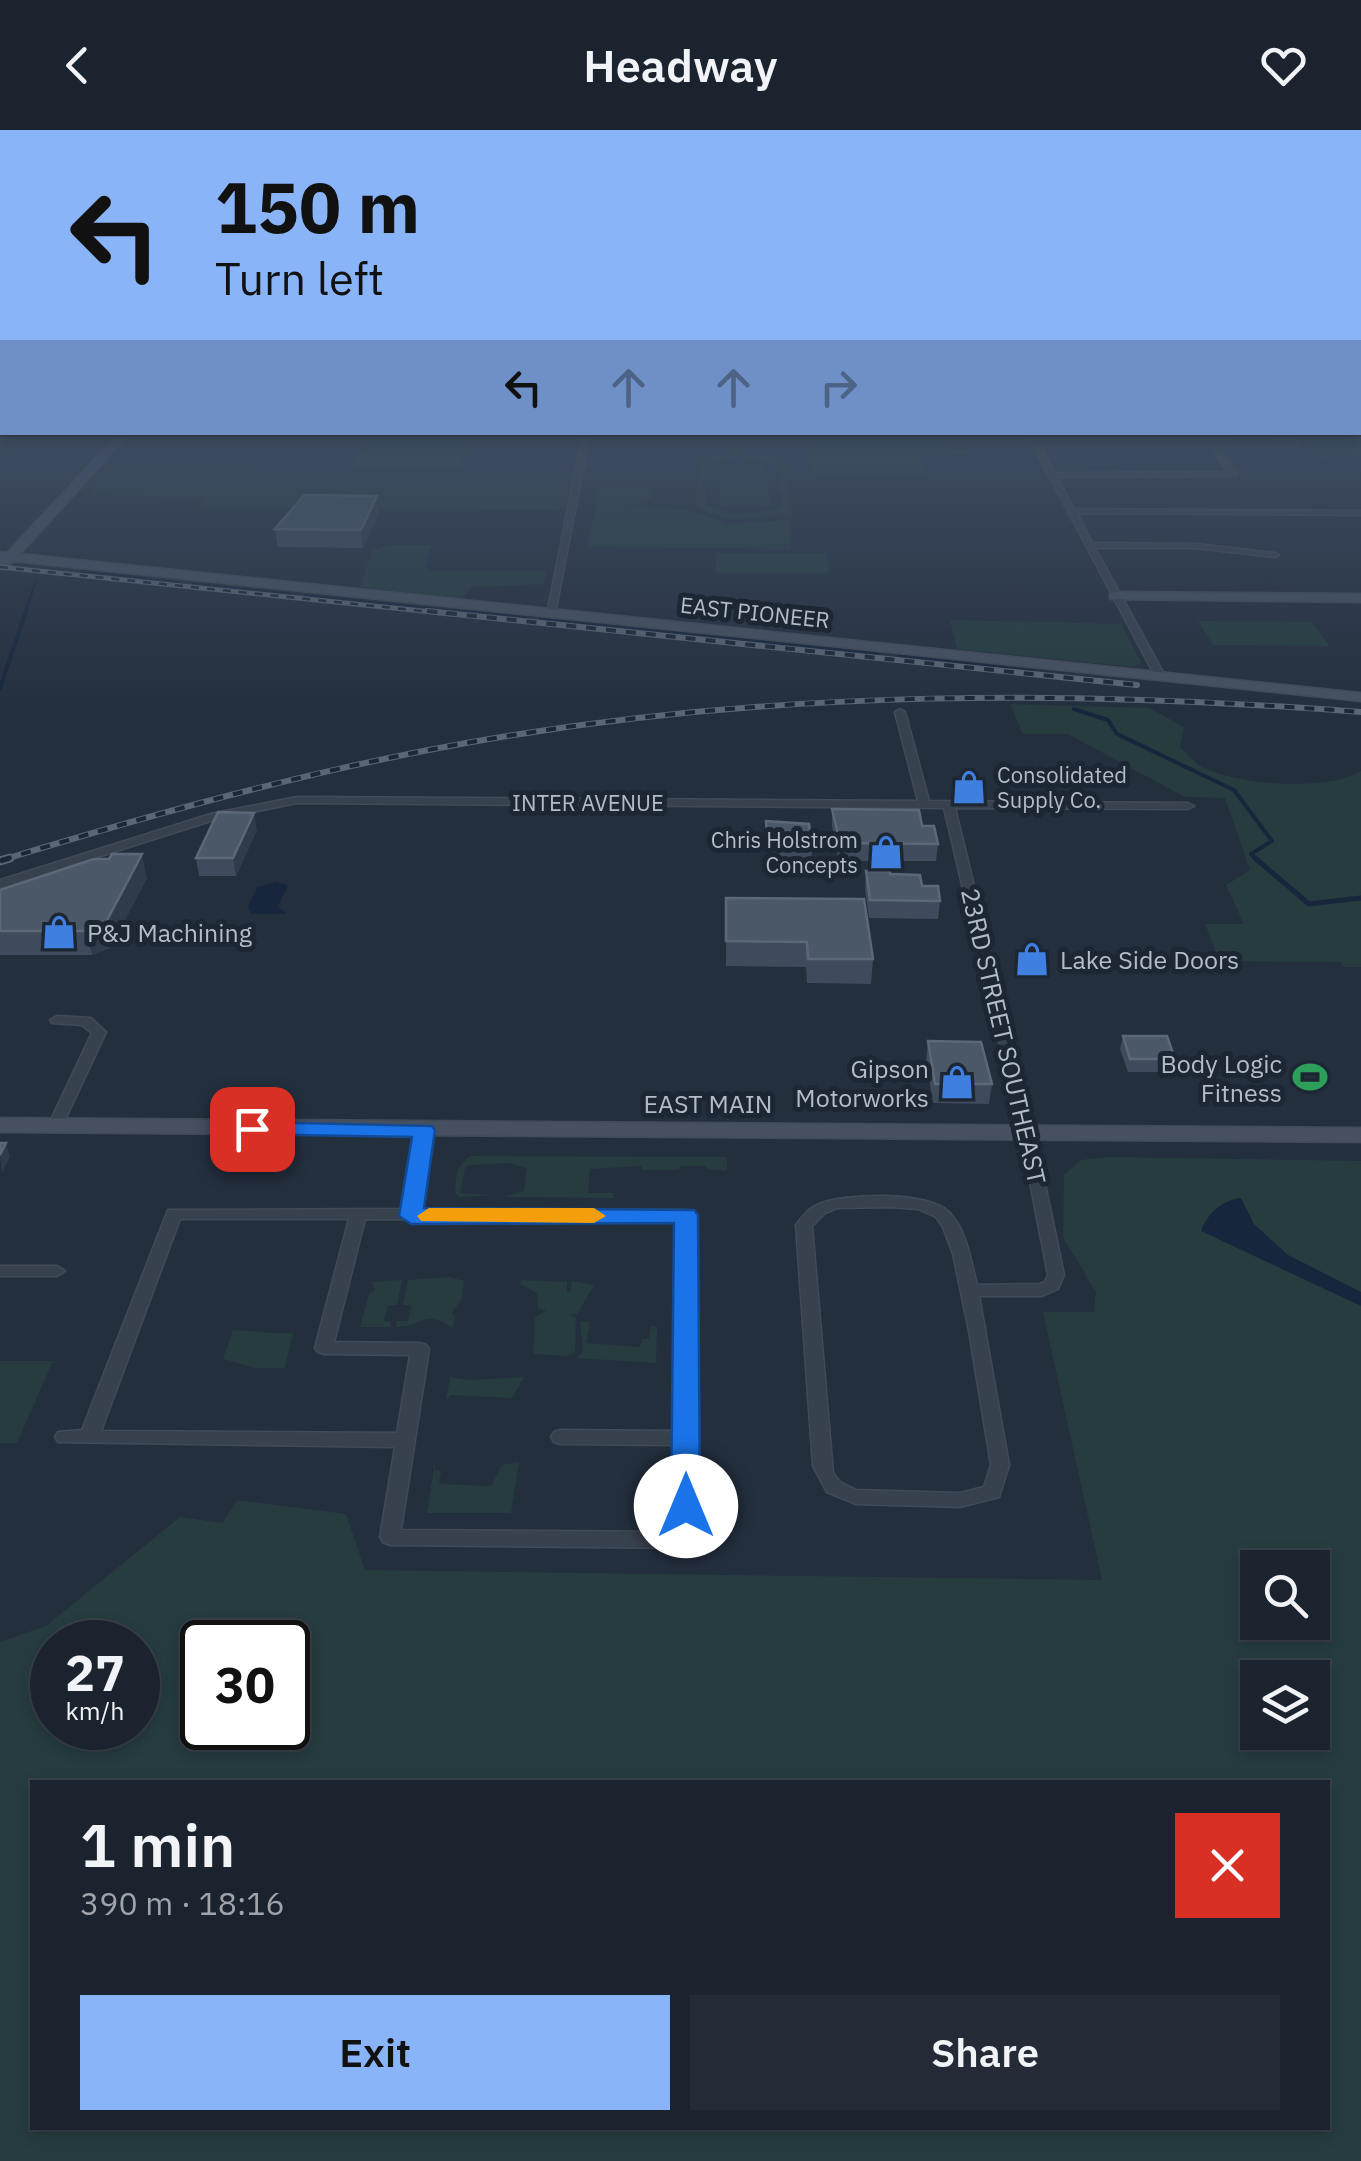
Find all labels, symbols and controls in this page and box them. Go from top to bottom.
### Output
text: Headway [583,36,778,94]
icon: back [50,38,105,93]
icon: heart [1256,38,1311,93]
text: 150 m [215,161,420,252]
icon: left [50,170,180,300]
text: Turn left [215,249,384,307]
icon: left [496,360,551,415]
icon: ahead [601,360,656,415]
icon: ahead [706,360,761,415]
icon: right [811,360,866,415]
street label: EAST PIONEER [679,590,831,634]
place label: Consolidated Supply Co. [997,760,1127,814]
shop icon: Consolidated Supply Co. [950,768,988,806]
street label: INTER AVENUE [512,788,664,817]
place label: Chris Holstrom Concepts [711,825,858,879]
shop icon: Chris Holstrom Concepts [867,833,905,871]
street label: 23RD STREET SOUTHEAST [954,885,1054,1187]
shop icon: P&J Machining [40,913,78,951]
place label: P&J Machining [87,916,252,949]
shop icon: Lake Side Doors [1013,940,1051,978]
place label: Lake Side Doors [1060,943,1239,976]
place label: Body Logic Fitness [1160,1047,1282,1109]
place label: Gipson Motorworks [795,1052,929,1114]
sports icon: Body Logic Fitness [1291,1058,1329,1096]
shop icon: Gipson Motorworks [938,1063,976,1101]
pin [210,1087,295,1172]
street label: EAST MAIN [643,1087,773,1120]
icon: arrive [225,1102,280,1157]
position arrow [634,1454,738,1558]
map controls [1240,1550,1330,1750]
button: search [1240,1550,1330,1640]
speed limit sign: 30 [180,1620,310,1750]
text: 27 [65,1640,125,1705]
button: layers [1240,1660,1330,1750]
text: km/h [66,1694,124,1727]
text: 1 min [80,1805,235,1884]
button: close [1175,1813,1280,1918]
text: 390 m · 18:16 [80,1882,285,1924]
button: Exit [80,1995,670,2110]
button: Share [690,1995,1280,2110]

